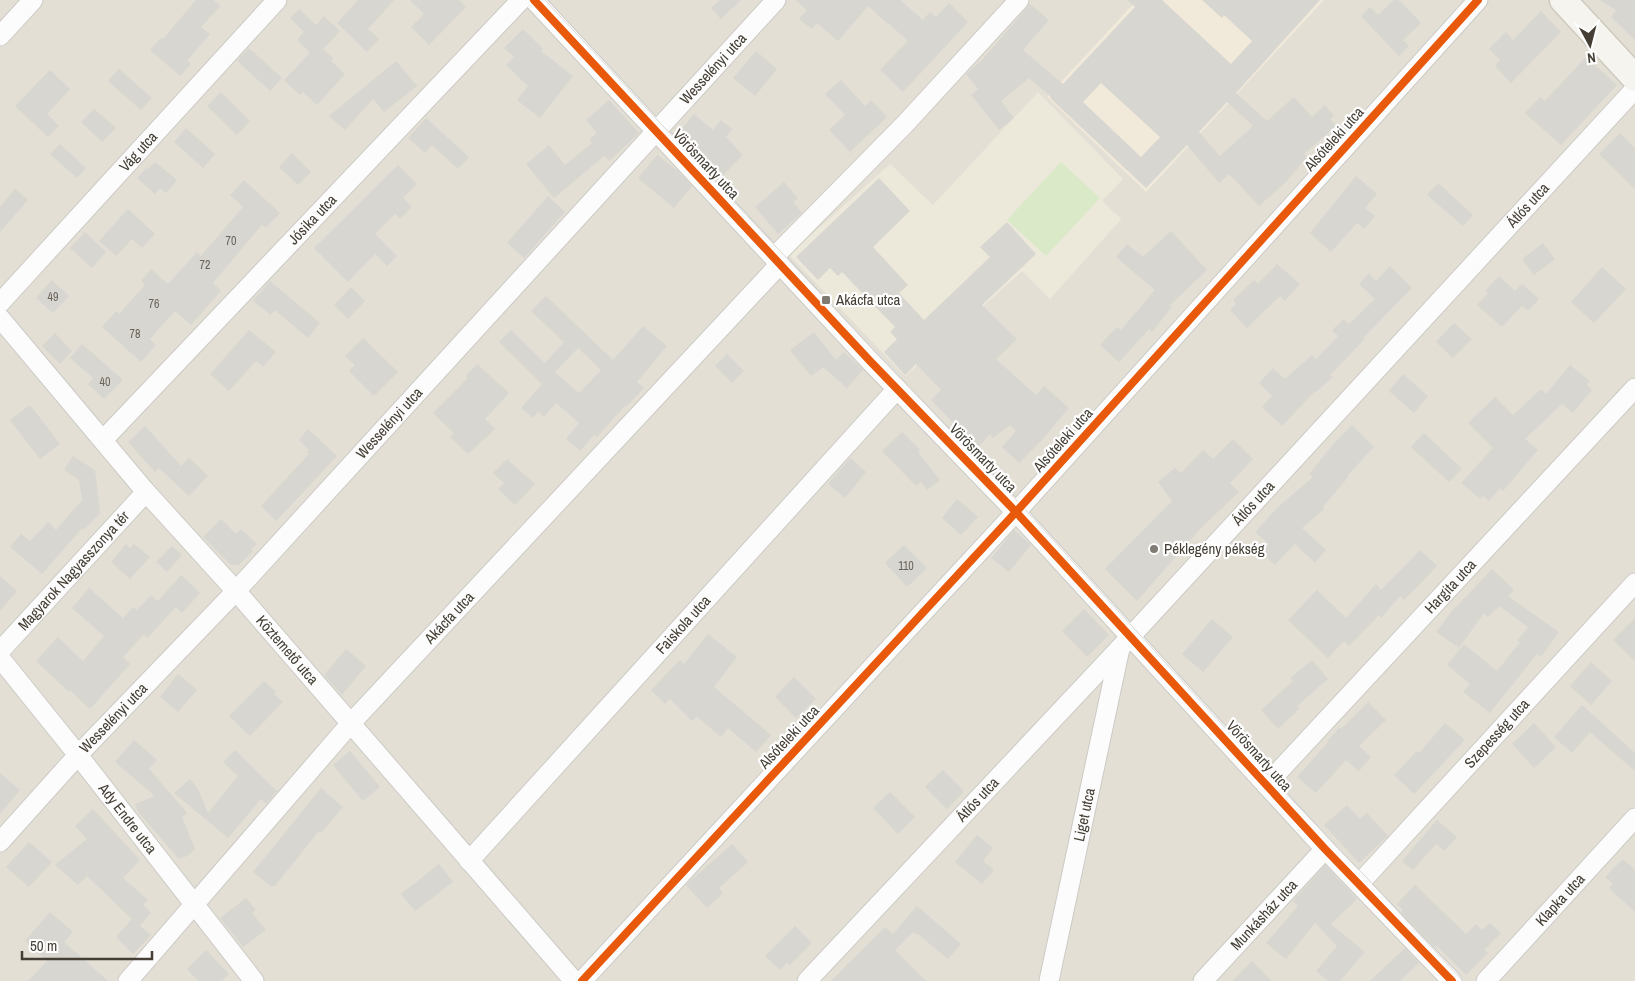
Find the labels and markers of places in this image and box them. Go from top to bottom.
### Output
place label: Akácfa utca [835,289,900,310]
marker: Akácfa utca [820,294,832,306]
place label: Péklegény pékség [1164,538,1265,559]
marker: Péklegény pékség [1148,543,1160,555]

